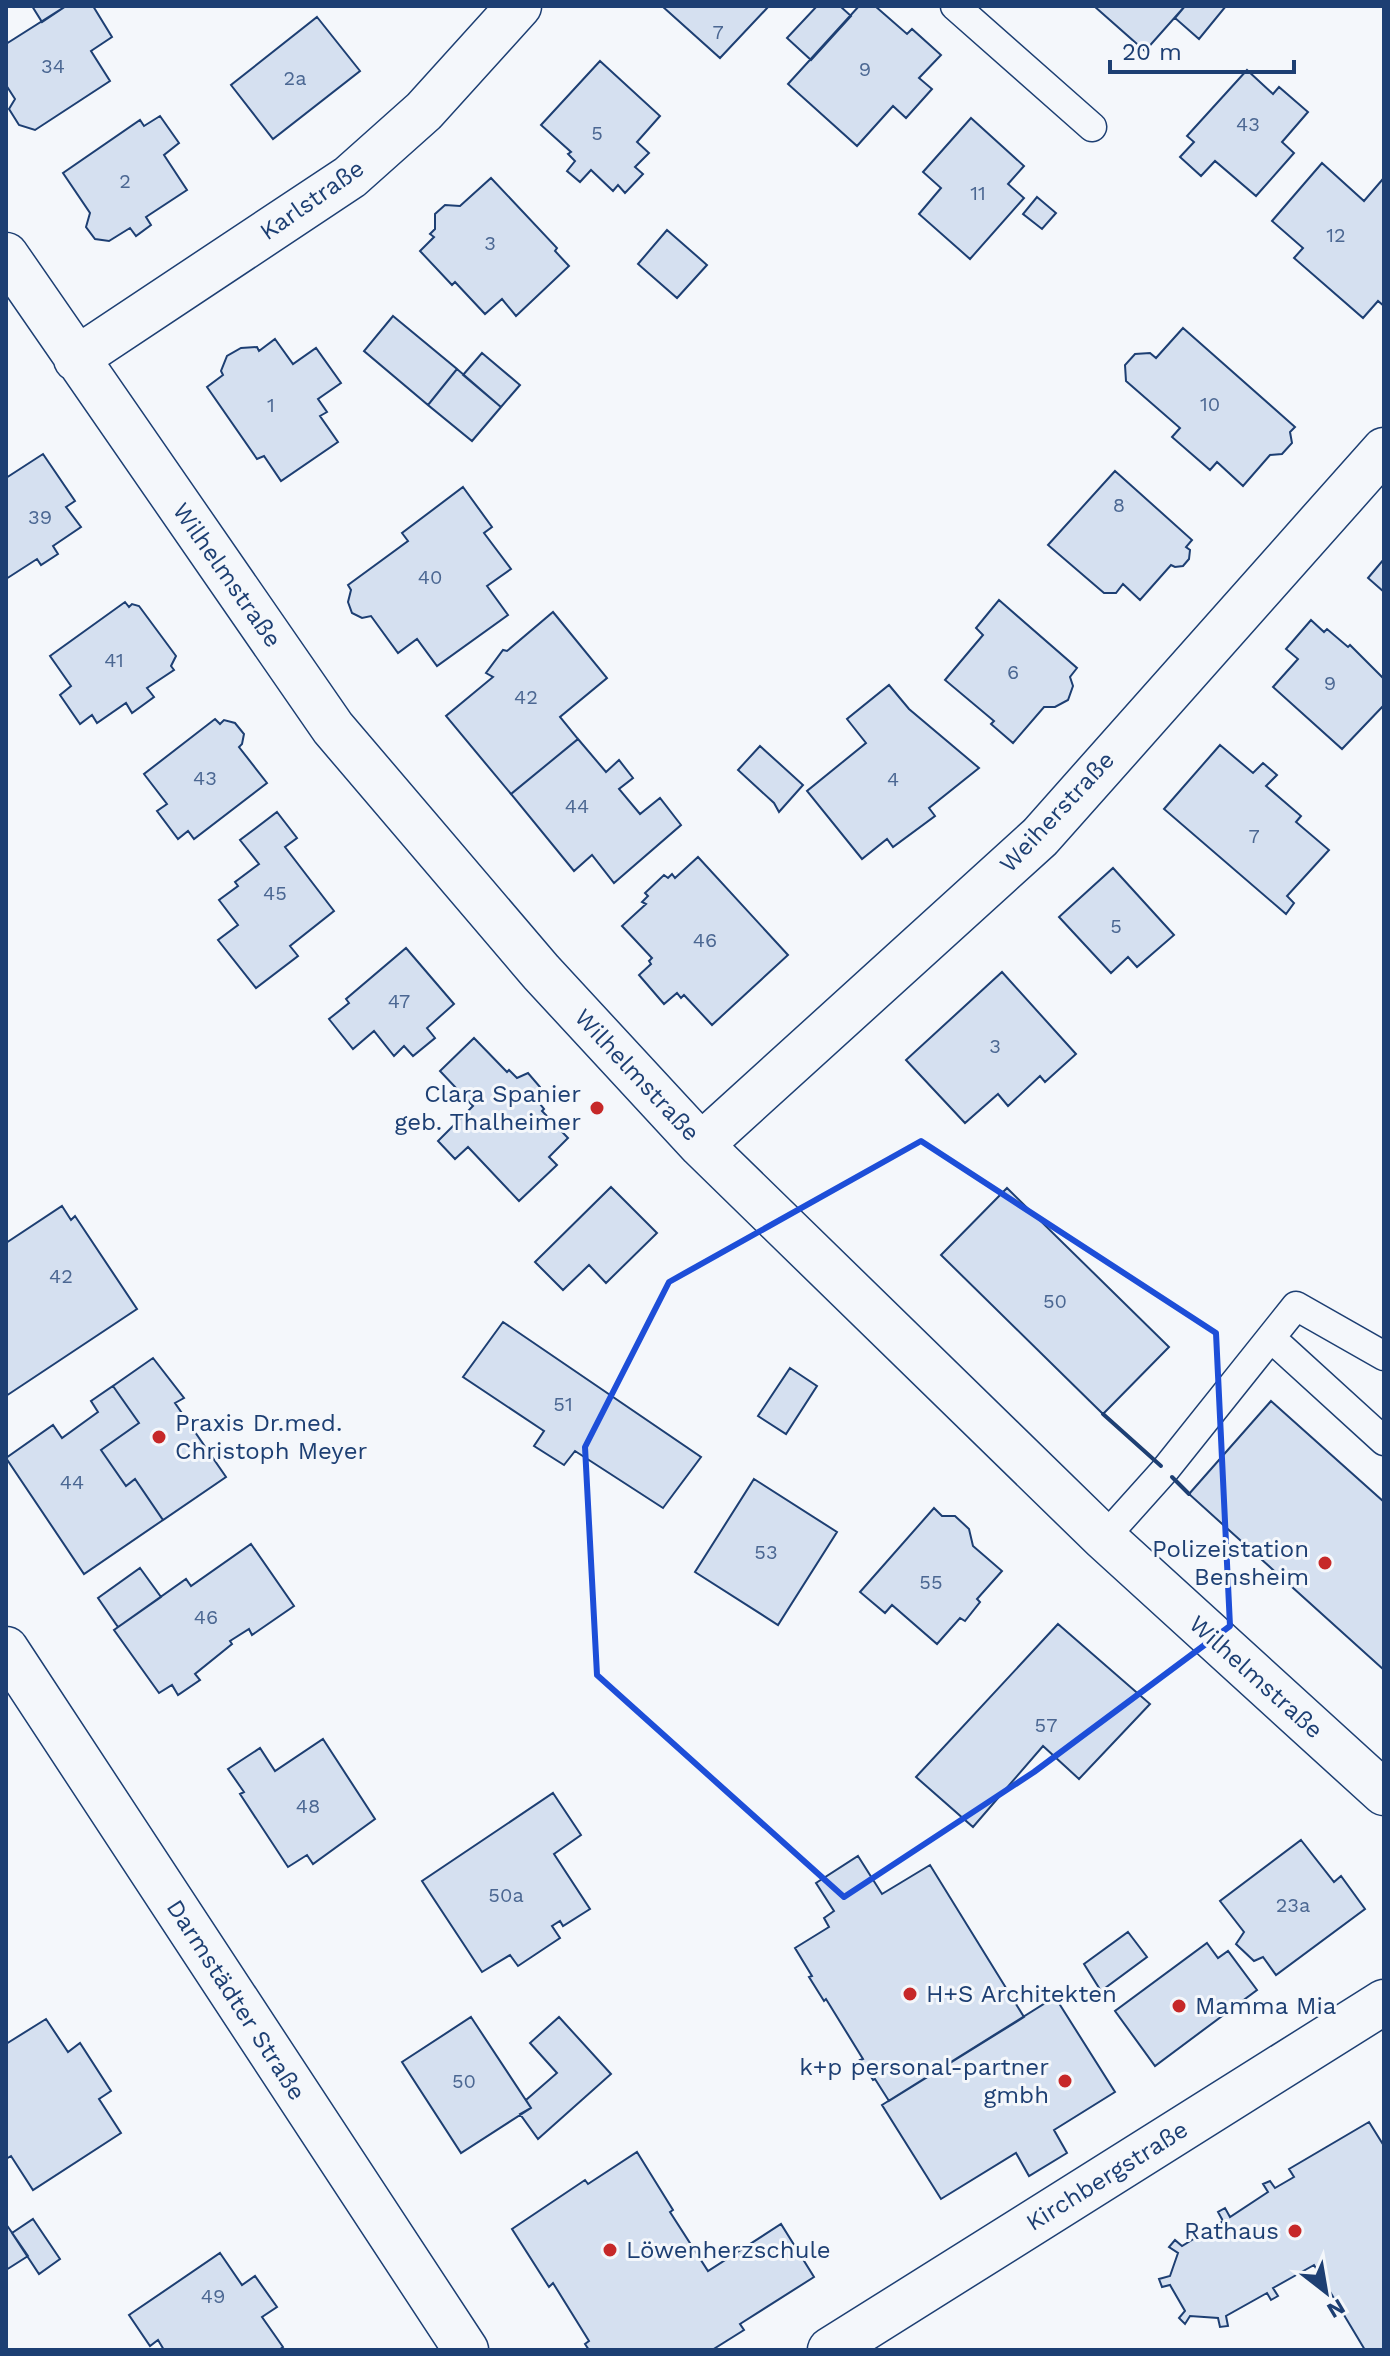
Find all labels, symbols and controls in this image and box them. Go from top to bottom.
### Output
house number: 7 [712,20,724,44]
scale bar [1110,24,1294,74]
text: 20 m [1122,38,1182,66]
house number: 34 [41,54,65,78]
house number: 9 [859,57,871,81]
house number: 2a [284,66,306,90]
house number: 43 [1236,112,1260,136]
house number: 5 [591,121,603,145]
street label: Karlstraße [255,154,369,246]
house number: 2 [119,169,131,193]
house number: 11 [970,181,986,205]
house number: 12 [1326,223,1346,247]
house number: 3 [484,231,496,255]
house number: 10 [1200,392,1220,416]
house number: 1 [267,393,275,417]
house number: 8 [1113,493,1125,517]
street label: Wilhelmstraße [167,497,287,653]
house number: 39 [28,505,52,529]
house number: 40 [418,565,442,589]
house number: 41 [104,648,124,672]
house number: 6 [1007,660,1019,684]
house number: 9 [1324,671,1336,695]
house number: 42 [514,685,538,709]
street label: Weiherstraße [994,746,1120,878]
house number: 43 [193,766,217,790]
house number: 4 [887,767,899,791]
house number: 44 [565,794,589,818]
house number: 7 [1248,824,1260,848]
house number: 45 [263,881,287,905]
house number: 5 [1110,914,1122,938]
house number: 46 [693,928,717,952]
house number: 47 [388,989,410,1013]
street label: Wilhelmstraße [569,1003,705,1147]
house number: 3 [989,1034,1001,1058]
place label: Clara Spanier geb. Thalheimer [394,1080,581,1136]
marker: Clara Spanier geb. Thalheimer [588,1099,606,1117]
house number: 42 [49,1264,73,1288]
house number: 50 [1043,1289,1067,1313]
house number: 51 [553,1392,573,1416]
place label: Praxis Dr.med. Christoph Meyer [175,1409,367,1465]
marker: Praxis Dr.med. Christoph Meyer [150,1428,168,1446]
house number: 44 [60,1470,84,1494]
place label: Polizeistation Bensheim [1152,1535,1309,1591]
house number: 53 [754,1540,778,1564]
marker: Polizeistation Bensheim [1316,1554,1334,1572]
house number: 55 [919,1570,943,1594]
house number: 46 [194,1605,218,1629]
street label: Wilhelmstraße [1183,1610,1329,1744]
house number: 57 [1035,1713,1057,1737]
house number: 48 [296,1794,320,1818]
house number: 50a [488,1883,524,1907]
house number: 23a [1276,1893,1310,1917]
street label: Darmstädter Straße [161,1895,311,2105]
place label: H+S Architekten [926,1980,1117,2008]
marker: H+S Architekten [901,1985,919,2003]
place label: Mamma Mia [1195,1992,1336,2020]
marker: Mamma Mia [1170,1997,1188,2015]
place label: k+p personal-partner gmbh [799,2053,1049,2109]
house number: 50 [452,2069,476,2093]
marker: k+p personal-partner gmbh [1056,2072,1074,2090]
street label: Kirchbergstraße [1021,2115,1193,2237]
place label: Rathaus [1184,2217,1279,2245]
marker: Rathaus [1286,2222,1304,2240]
place label: Löwenherzschule [626,2236,831,2264]
marker: Löwenherzschule [601,2241,619,2259]
north arrow [1286,2252,1366,2332]
house number: 49 [201,2284,225,2308]
text: N [1323,2294,1349,2324]

